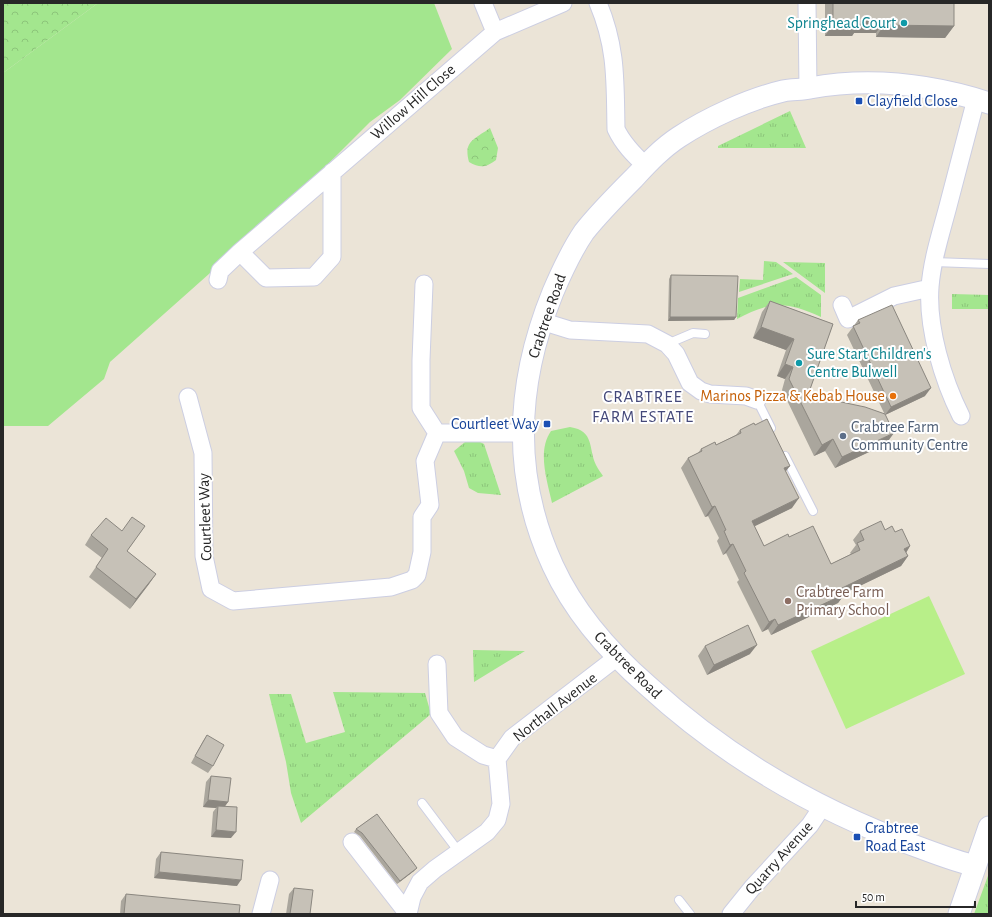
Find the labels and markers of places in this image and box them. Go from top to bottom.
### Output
place label: Springhead Court [787,15,896,31]
marker: Springhead Court [899,18,909,28]
place label: Clayfield Close [867,93,958,110]
marker: Clayfield Close [854,96,864,106]
place label: Sure Start Children's Centre Bulwell [807,346,932,380]
marker: Sure Start Children's Centre Bulwell [794,358,804,368]
place label: Marinos Pizza & Kebab House [700,388,885,404]
marker: Marinos Pizza & Kebab House [888,391,898,401]
place label: Courtleet Way [451,416,539,433]
marker: Courtleet Way [542,419,552,429]
place label: Crabtree Farm Community Centre [851,419,968,454]
marker: Crabtree Farm Community Centre [838,431,848,441]
place label: Crabtree Farm Primary School [796,584,889,619]
marker: Crabtree Farm Primary School [783,596,793,606]
place label: Crabtree Road East [865,820,925,854]
marker: Crabtree Road East [852,832,862,842]

